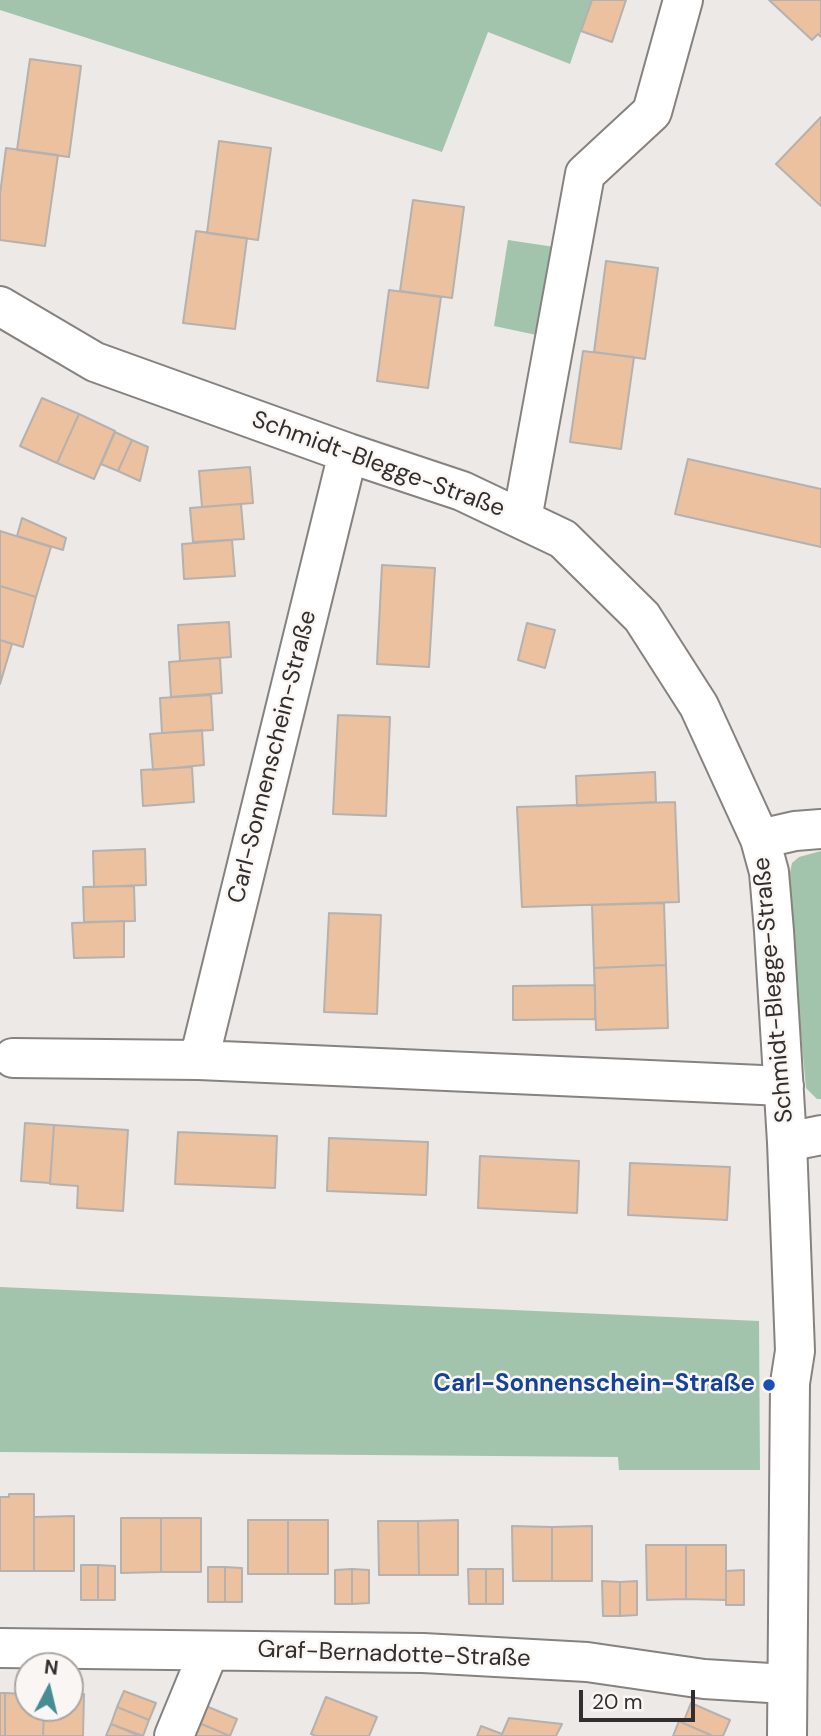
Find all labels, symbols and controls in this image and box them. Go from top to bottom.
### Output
street label: Schmidt-Blegge-Straße [248,406,508,524]
street label: Carl-Sonnenschein-Straße [223,608,323,906]
street label: Schmidt-Blegge-Straße [748,856,800,1124]
place label: Carl-Sonnenschein-Straße [433,1371,755,1399]
marker: Carl-Sonnenschein-Straße [761,1377,777,1393]
street label: Graf-Bernadotte-Straße [257,1636,531,1674]
north arrow [14,1652,84,1722]
text: N [43,1654,60,1681]
scale bar [583,1676,698,1720]
text: 20 m [592,1688,643,1716]

